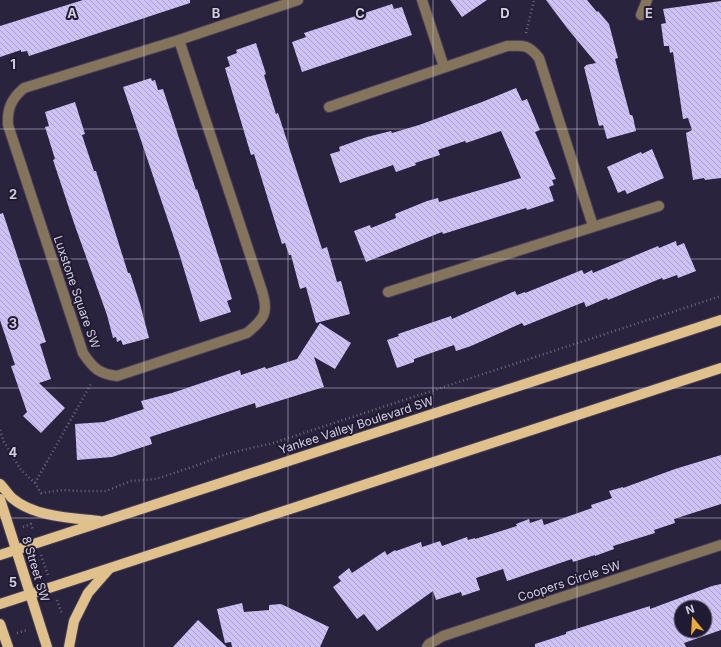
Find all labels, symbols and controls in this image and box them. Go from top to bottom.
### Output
text: A [67,5,77,21]
text: B [212,5,221,21]
text: C [355,5,365,21]
text: D [500,5,510,21]
text: E [645,5,653,21]
text: 1 [10,56,16,72]
text: 2 [9,186,17,202]
street label: Luxstone Square SW [51,234,103,351]
text: 3 [9,315,17,331]
street label: Yankee Valley Boulevard SW [277,393,435,457]
text: 4 [9,444,18,460]
street label: 8 Street SW [19,535,53,604]
street label: Coopers Circle SW [516,557,623,605]
text: 5 [9,574,17,590]
north arrow [673,599,713,639]
text: N [684,602,696,617]

